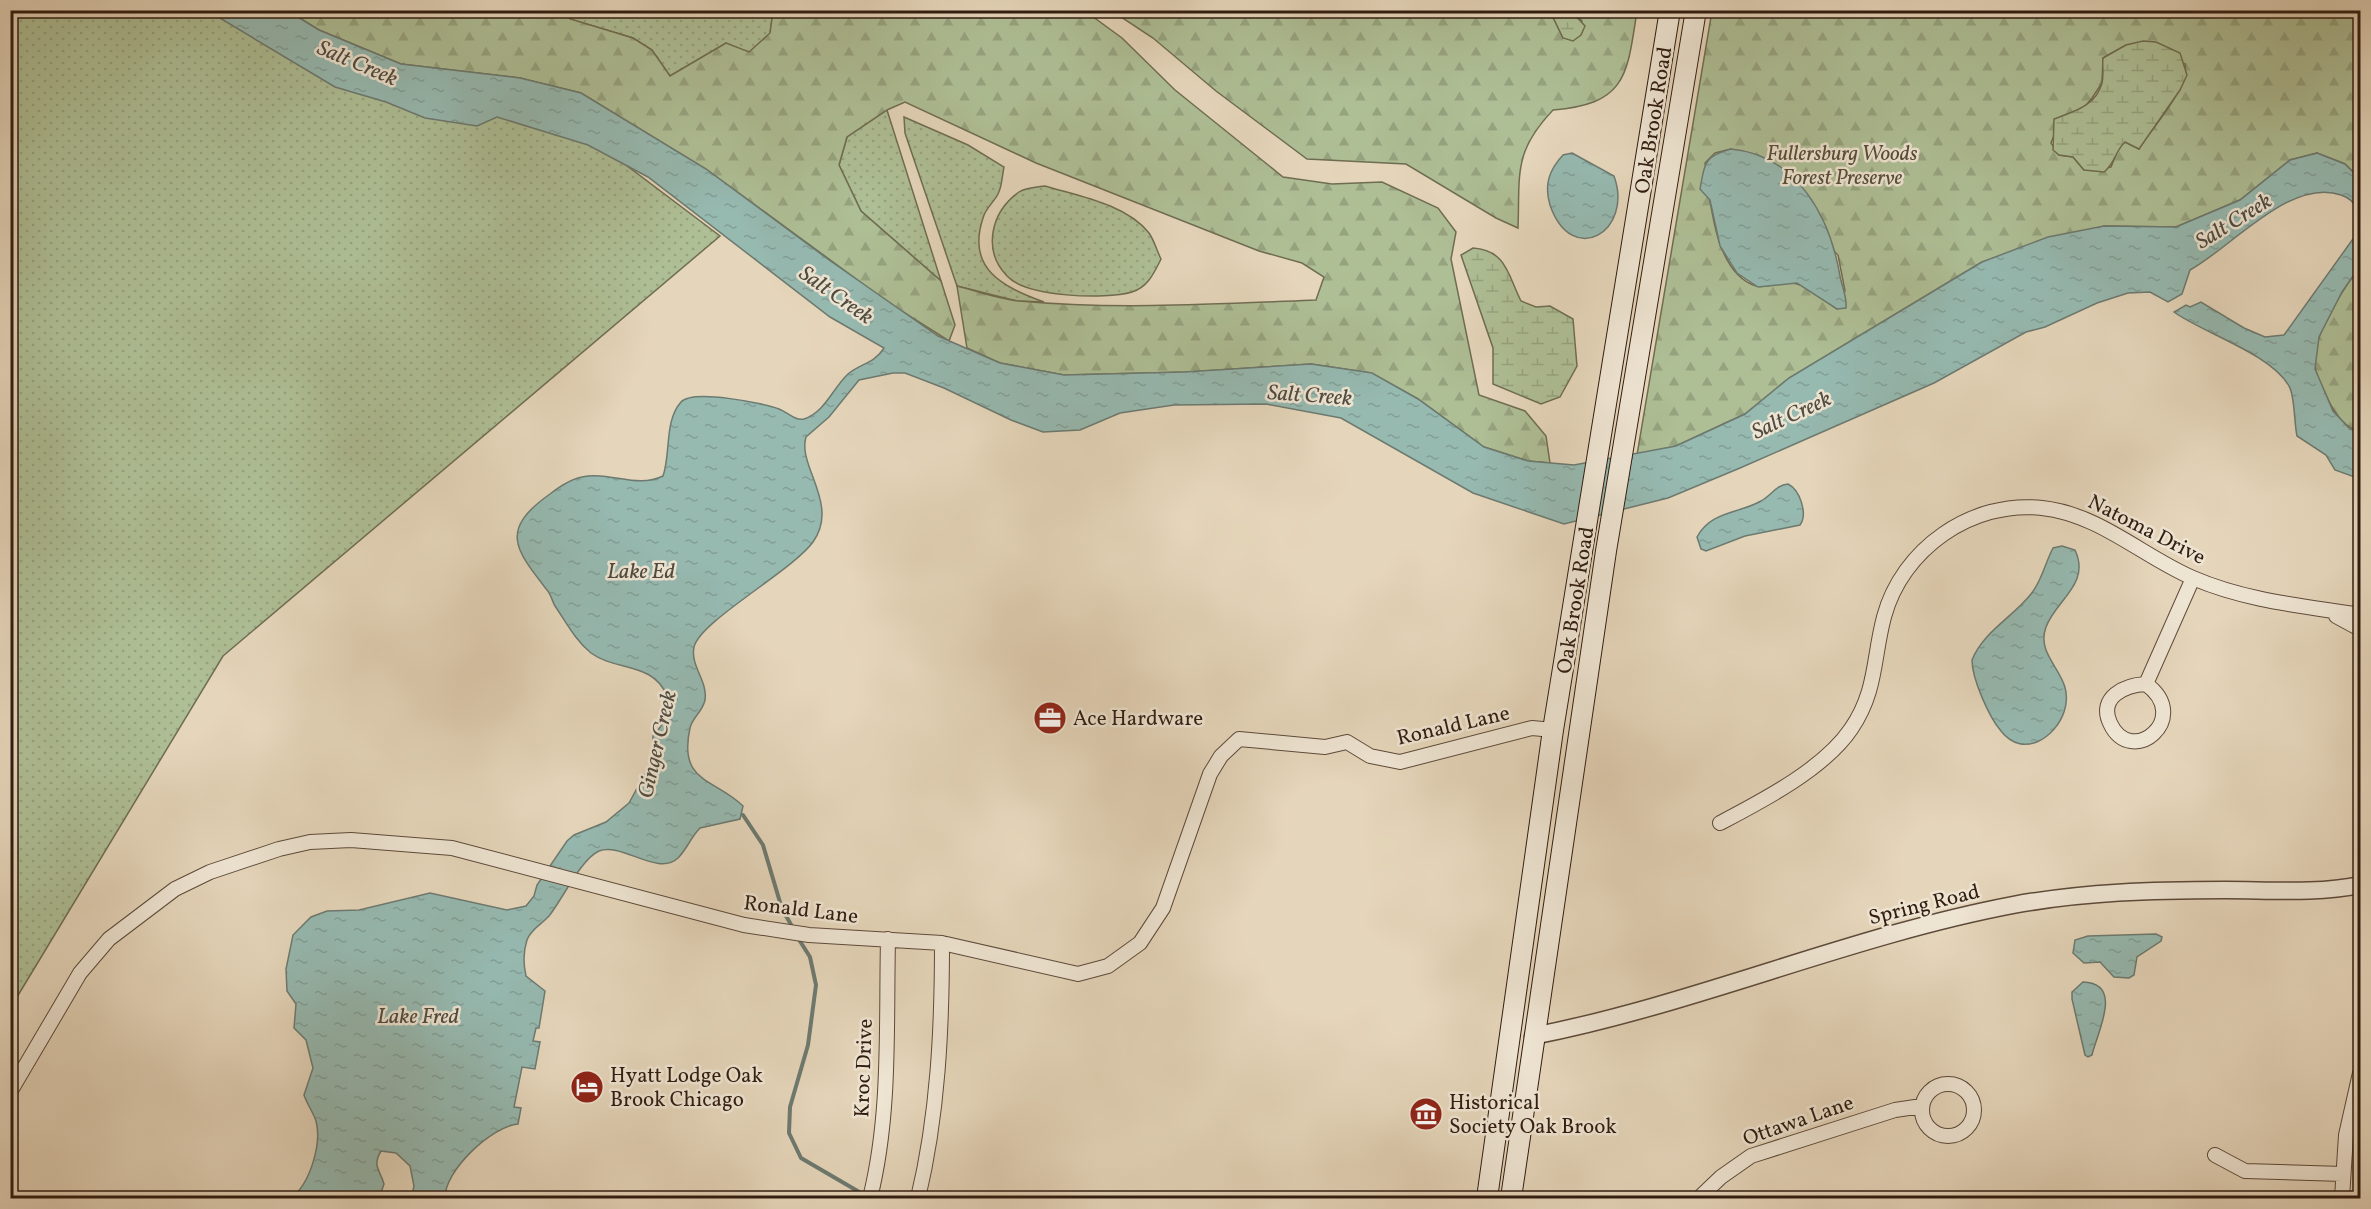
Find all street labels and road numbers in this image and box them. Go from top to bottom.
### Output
street label: Oak Brook Road [1629,45,1680,196]
street label: Natoma Drive [2082,488,2210,572]
street label: Oak Brook Road [1551,525,1602,676]
street label: Ronald Lane [1394,699,1513,754]
street label: Spring Road [1866,878,1983,933]
street label: Ronald Lane [742,889,860,932]
street label: Kroc Drive [848,1018,881,1118]
street label: Ottawa Lane [1739,1089,1858,1154]

